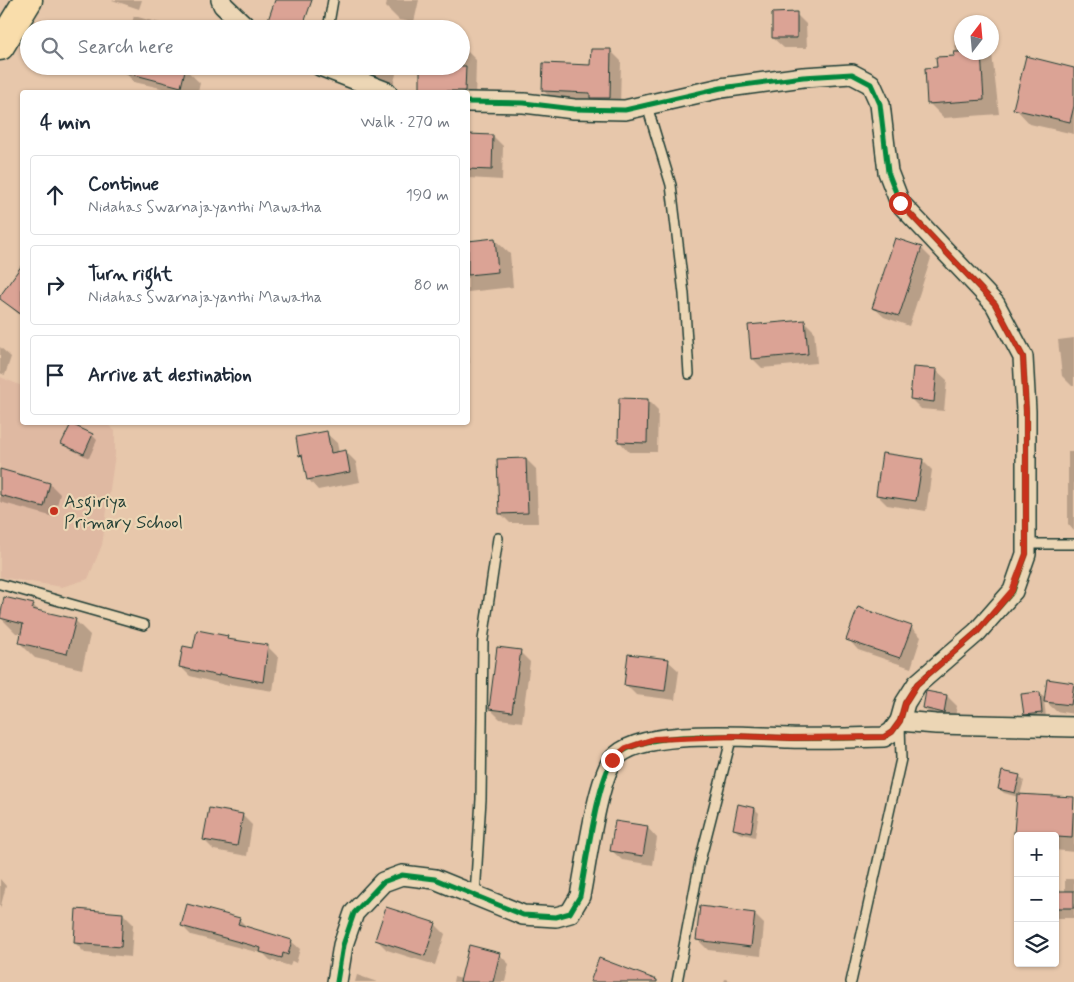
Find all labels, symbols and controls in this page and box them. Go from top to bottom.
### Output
north arrow [954,15,999,60]
search box [20,20,470,75]
icon: search [38,34,66,62]
text: Search here [78,35,174,60]
text: 4 min [40,109,91,137]
text: Walk · 270 m [361,112,450,133]
text: Continue [88,172,159,197]
icon: ahead [41,181,69,209]
text: 190 m [406,185,449,206]
route start [889,192,912,215]
text: Nidahas Swarnajayanthi Mawatha [88,197,322,218]
text: Turn right [88,262,172,287]
icon: right [41,271,69,299]
text: 80 m [414,275,449,296]
text: Nidahas Swarnajayanthi Mawatha [88,287,322,308]
icon: arrive [41,361,69,389]
text: Arrive at destination [88,363,252,388]
place label: Asgiriya Primary School [64,490,183,535]
marker: Asgiriya Primary School [48,505,60,517]
route end [601,749,624,772]
map controls [1014,832,1059,967]
button: + [1014,832,1059,877]
button: − [1014,877,1059,922]
button: layers [1014,922,1059,967]

